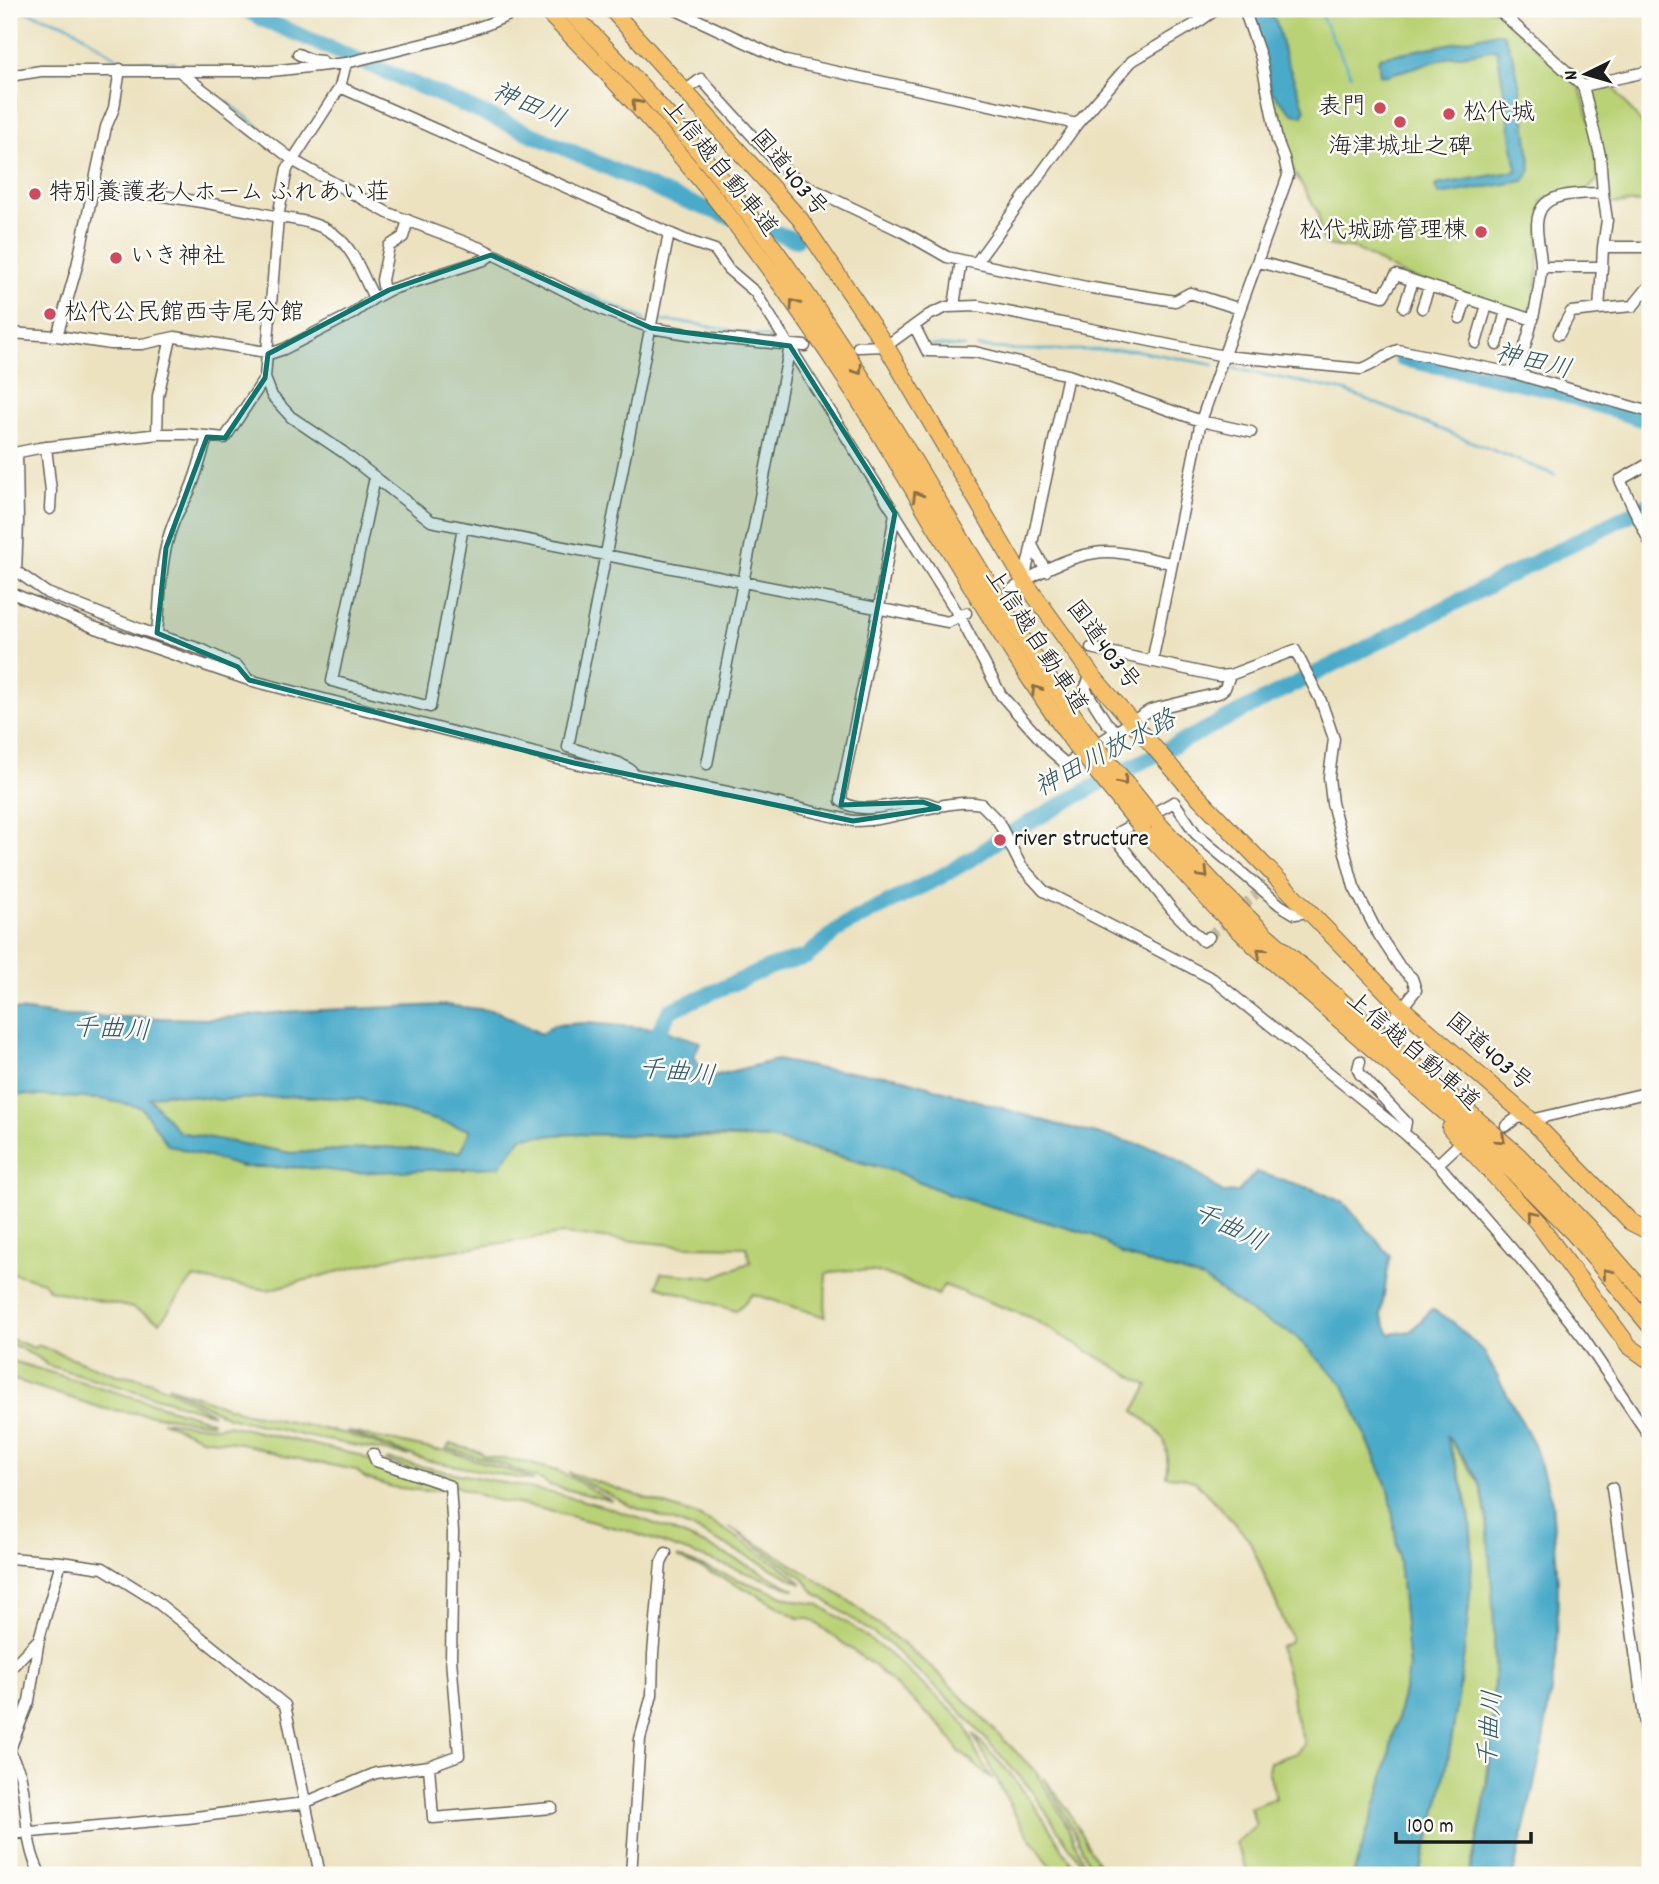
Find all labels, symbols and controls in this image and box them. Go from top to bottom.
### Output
north arrow [1550,38,1620,108]
text: N [1559,69,1586,81]
water label: 神田川 [485,74,571,140]
place label: 表門 [1318,91,1366,125]
street label: 上信越自動車道 [653,93,785,245]
place label: 松代城 [1463,97,1535,131]
one-way arrow [632,99,644,112]
marker: 表門 [1372,100,1388,116]
marker: 松代城 [1441,106,1457,122]
marker: 海津城址之碑 [1392,114,1408,130]
street label: 国道403号 [741,123,835,225]
place label: 海津城址之碑 [1328,131,1472,165]
place label: 特別養護老人ホーム ふれあい荘 [49,177,390,211]
marker: 特別養護老人ホーム ふれあい荘 [27,186,43,202]
place label: 松代城跡管理棟 [1299,215,1467,249]
marker: 松代城跡管理棟 [1473,224,1489,240]
place label: いき神社 [130,241,226,275]
marker: いき神社 [108,250,124,266]
place label: 松代公民館西寺尾分館 [64,297,304,331]
one-way arrow [790,299,802,312]
marker: 松代公民館西寺尾分館 [42,306,58,322]
water label: 神田川 [1491,336,1575,390]
one-way arrow [849,362,862,375]
one-way arrow [912,490,925,503]
street label: 上信越自動車道 [975,562,1095,722]
street label: 国道403号 [1057,594,1147,698]
one-way arrow [1031,684,1044,697]
water label: 神田川放水路 [1028,701,1185,808]
one-way arrow [1115,772,1127,785]
place label: river structure [1014,823,1149,857]
marker: river structure [992,832,1008,848]
one-way arrow [1195,865,1208,878]
one-way arrow [1256,948,1269,960]
street label: 上信越自動車道 [1337,984,1487,1120]
street label: 国道403号 [1437,1005,1539,1101]
water label: 千曲川 [71,1010,151,1052]
water label: 千曲川 [636,1052,718,1096]
one-way arrow [1493,1131,1506,1144]
water label: 千曲川 [1186,1195,1272,1263]
one-way arrow [1526,1210,1538,1223]
one-way arrow [1603,1268,1615,1281]
water label: 千曲川 [1471,1689,1513,1769]
scale bar [1396,1800,1531,1844]
text: 100 m [1407,1813,1454,1843]

